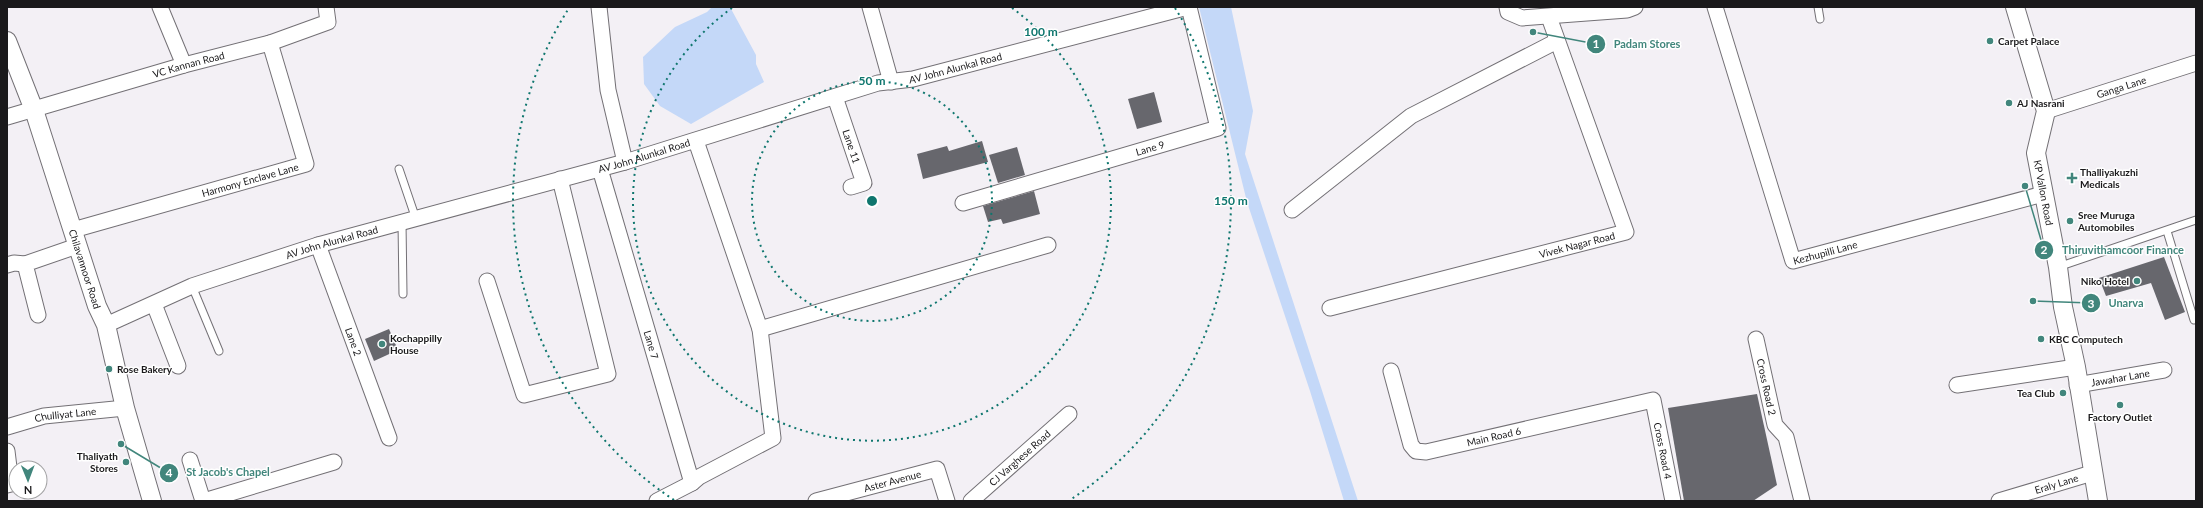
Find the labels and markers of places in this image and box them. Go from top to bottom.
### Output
callout: Padam Stores [1586,33,1689,56]
place label: Carpet Palace [1998,35,2060,47]
marker: Carpet Palace [1985,36,1995,46]
place label: AJ Nasrani [2016,97,2065,109]
marker: AJ Nasrani [2004,98,2014,108]
place label: Thalliyakuzhi Medicals [2080,166,2139,190]
marker: Thalliyakuzhi Medicals [2067,173,2077,183]
centre of rings [865,194,879,208]
place label: Sree Muruga Automobiles [2077,209,2135,233]
marker: Sree Muruga Automobiles [2065,216,2075,226]
callout: Thiruvithamcoor Finance [2034,238,2192,261]
place label: Niko Hotel [2081,275,2129,287]
marker: Niko Hotel [2132,276,2142,286]
callout: Unarva [2081,292,2152,315]
place label: Kochappilly House [390,332,443,356]
place label: KBC Computech [2049,333,2123,345]
marker: KBC Computech [2036,334,2046,344]
marker: Kochappilly House [377,339,387,349]
place label: Rose Bakery [117,363,173,375]
marker: Rose Bakery [104,364,114,374]
place label: Tea Club [2017,387,2055,399]
marker: Tea Club [2058,388,2068,398]
marker: Factory Outlet [2115,400,2125,410]
place label: Factory Outlet [2088,411,2152,423]
place label: Thaliyath Stores [77,450,119,474]
marker: Thaliyath Stores [121,457,131,467]
callout: St Jacob's Chapel [159,461,278,484]

